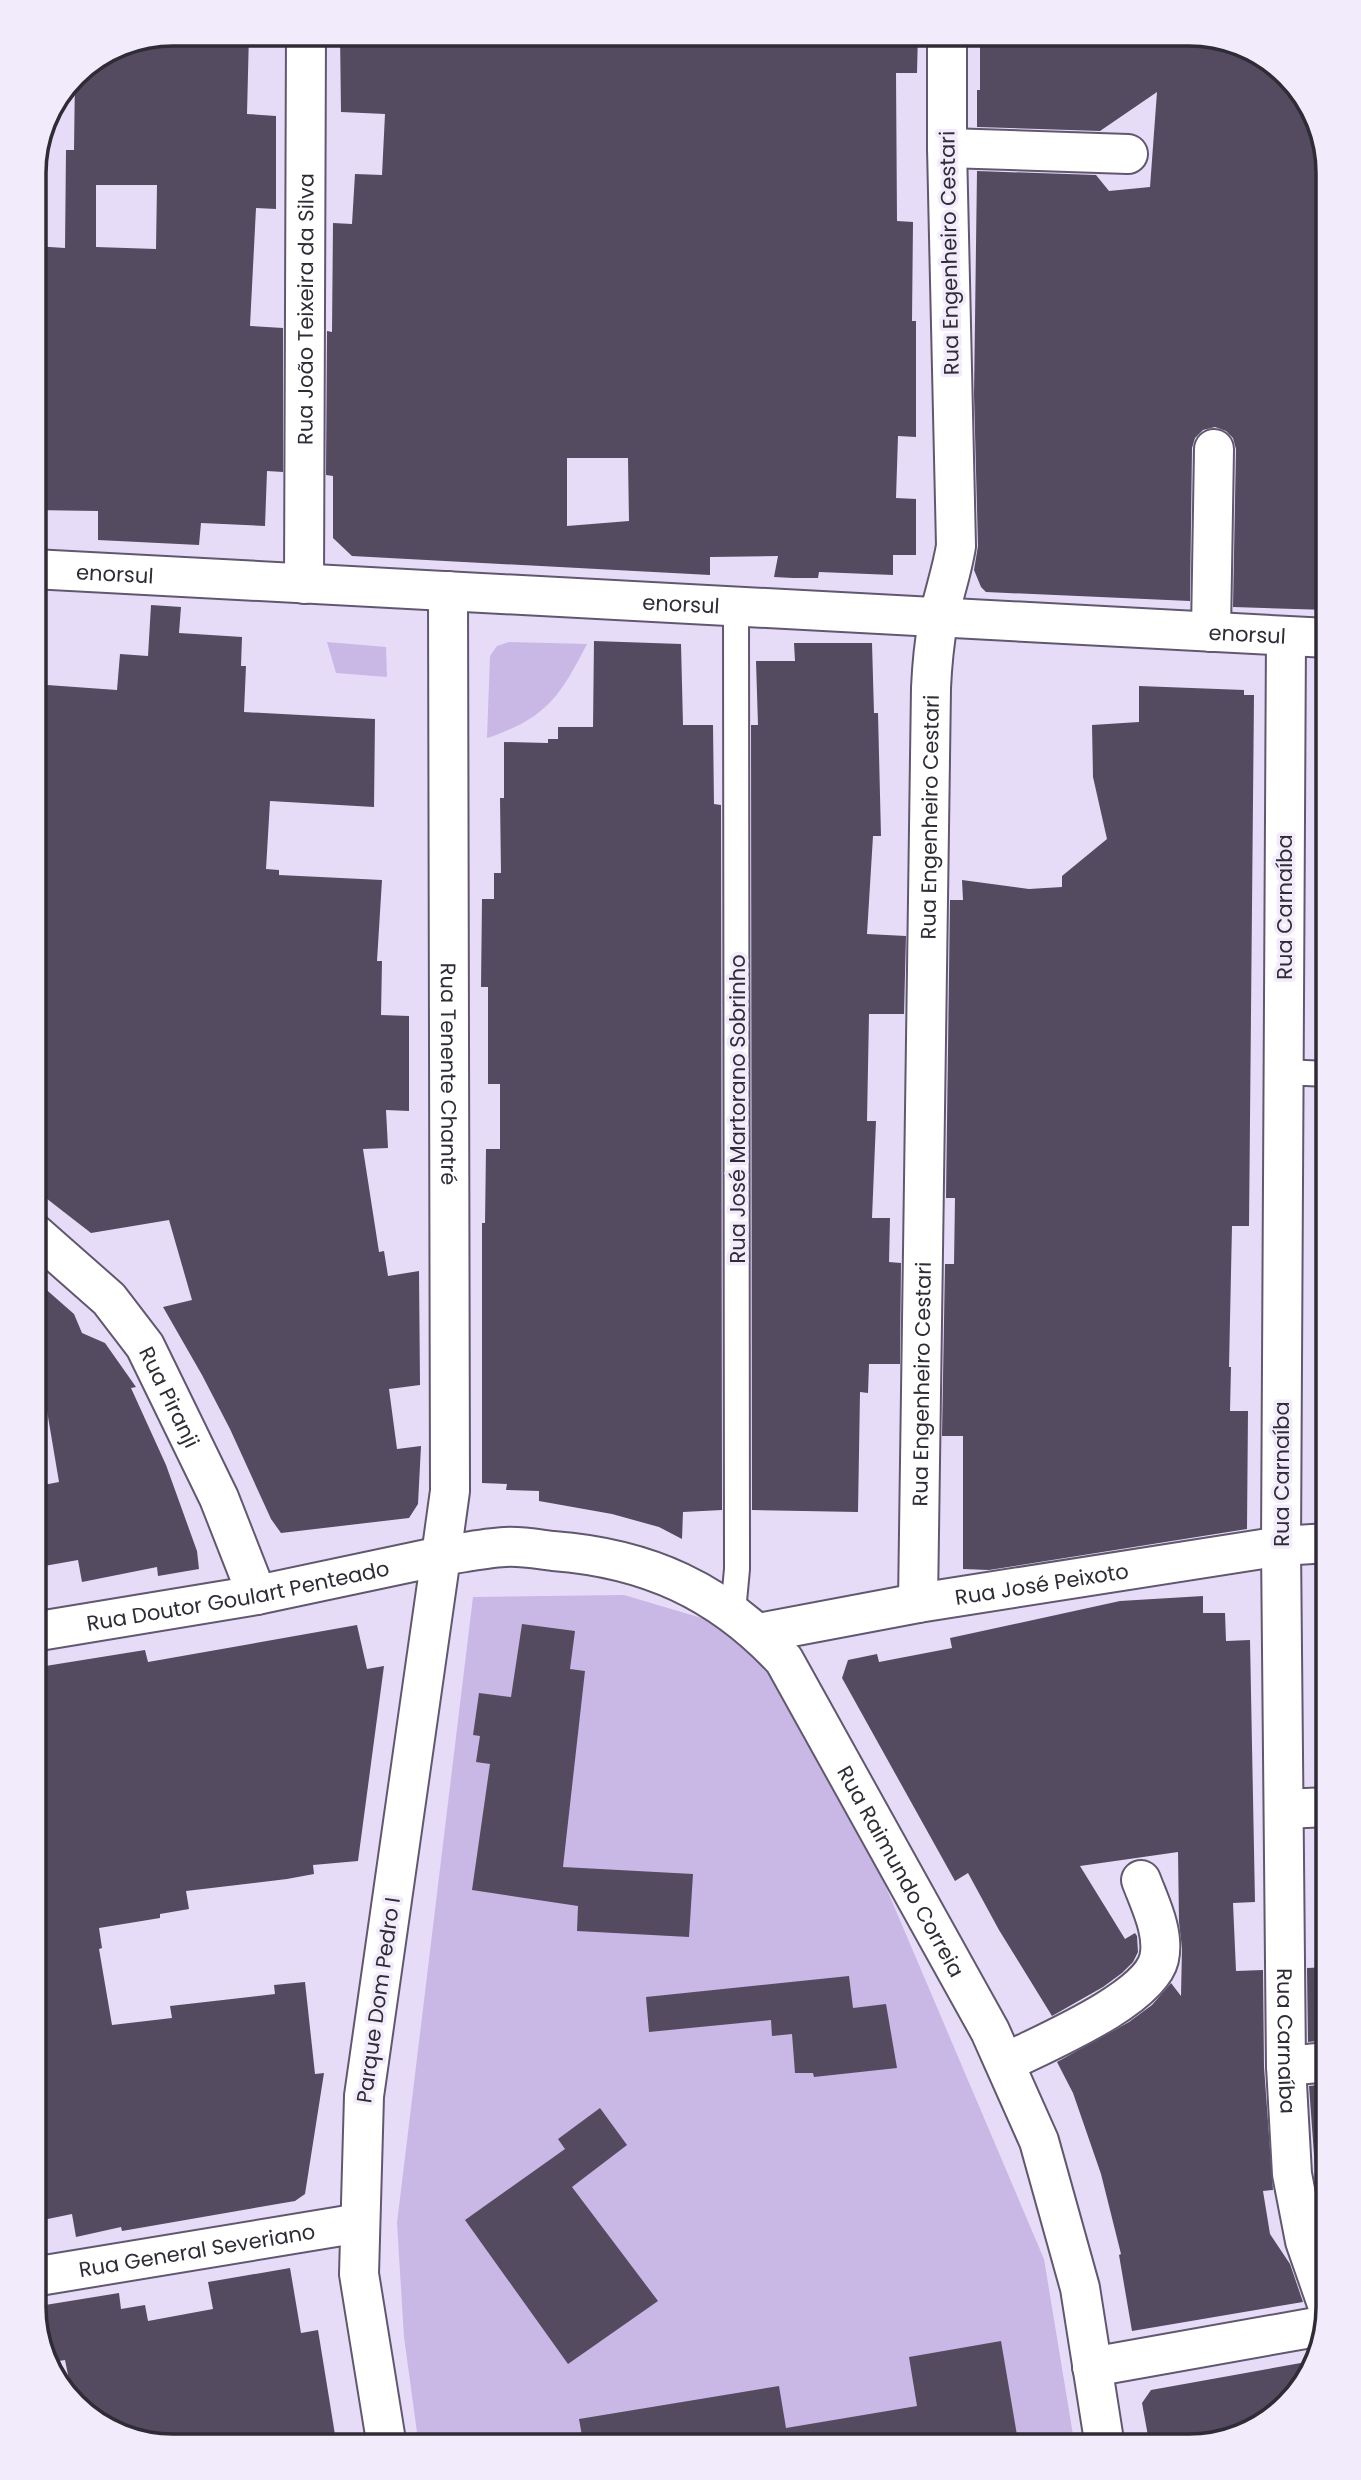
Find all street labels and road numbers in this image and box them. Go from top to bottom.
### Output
street label: Rua Engenheiro Cestari [932,131,966,375]
street label: Rua João Teixeira da Silva [290,173,320,445]
street label: enorsul [75,557,154,590]
street label: enorsul [642,587,720,620]
street label: enorsul [1208,617,1287,650]
street label: Rua Engenheiro Cestari [913,695,945,940]
street label: Rua Carnaíba [1270,834,1299,980]
street label: Rua José Martorano Sobrinho [723,954,752,1264]
street label: Rua Tenente Chantré [434,963,464,1185]
street label: Rua Engenheiro Cestari [905,1262,937,1507]
street label: Rua Piranji [133,1341,207,1452]
street label: Rua Carnaíba [1267,1401,1296,1547]
street label: Rua Doutor Goulart Penteado [84,1553,392,1637]
street label: Rua José Peixoto [953,1556,1130,1611]
street label: Rua Raimundo Correia [831,1760,972,1982]
street label: Parque Dom Pedro I [349,1895,407,2105]
street label: Rua Carnaíba [1271,1968,1303,2114]
street label: Rua General Severiano [77,2216,317,2284]

